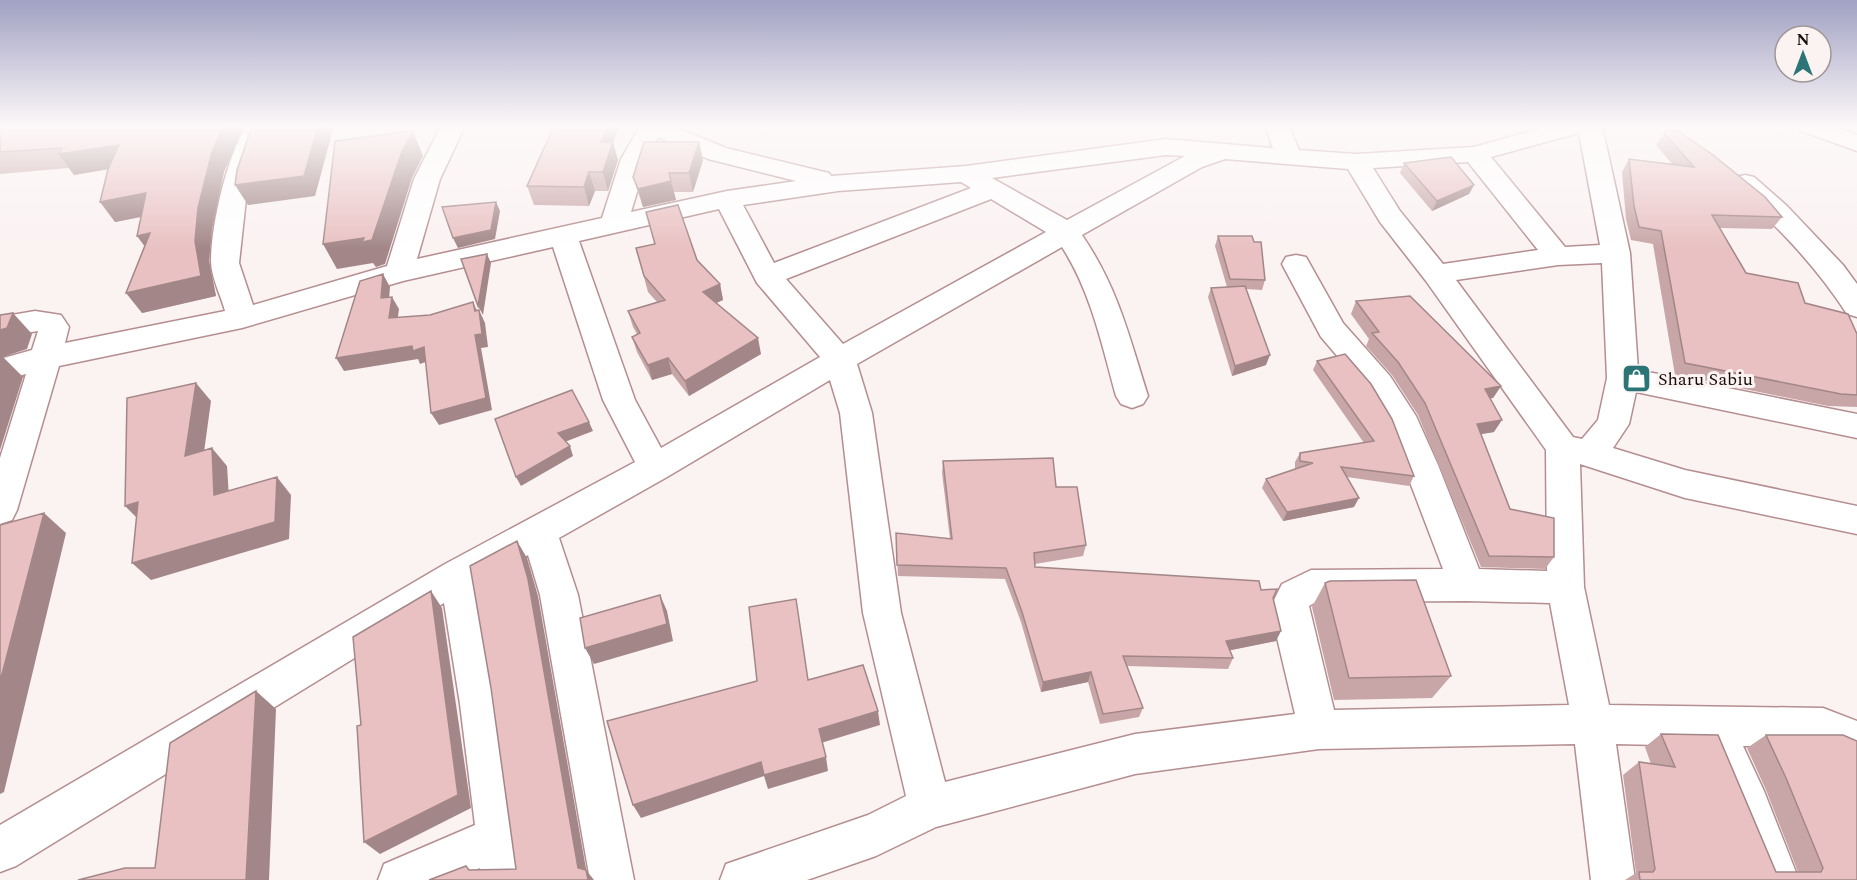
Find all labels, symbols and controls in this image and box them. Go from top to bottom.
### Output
north arrow [1773,24,1833,84]
text: N [1796,28,1810,52]
shop icon: Sharu Sabiu [1621,363,1653,395]
place label: Sharu Sabiu [1658,366,1753,393]

